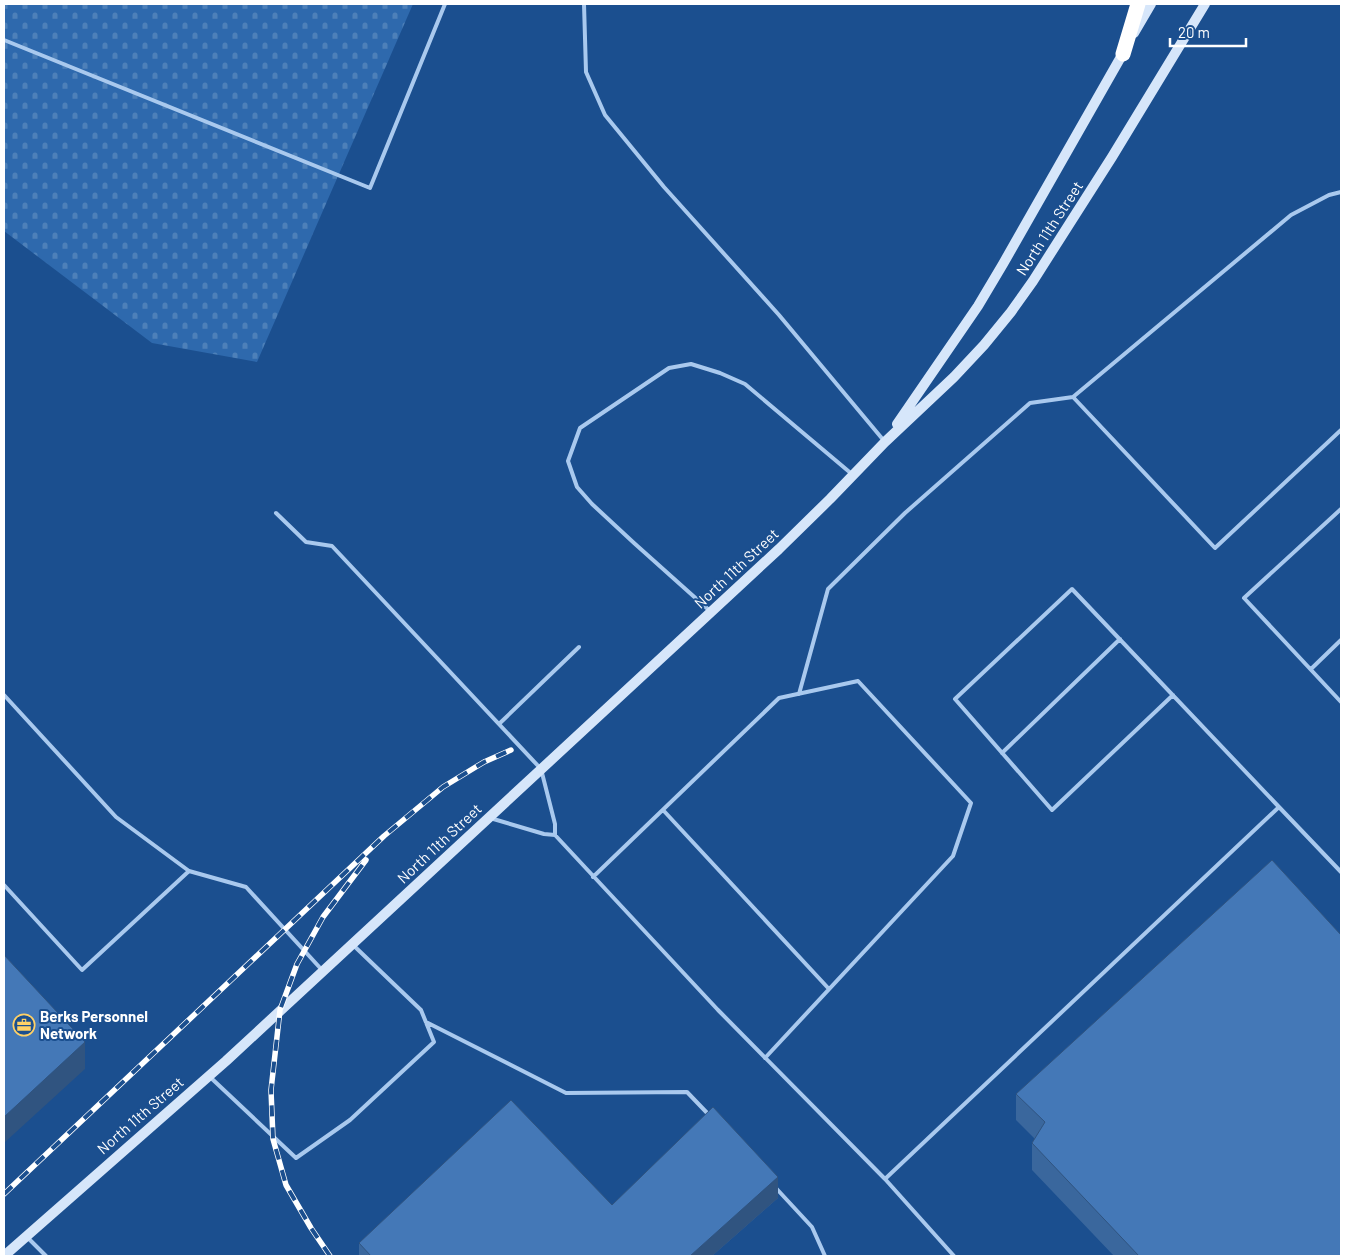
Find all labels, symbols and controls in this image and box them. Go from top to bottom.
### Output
scale bar [1170,15,1246,47]
text: 20 m [1178,23,1210,41]
street label: North 11th Street [1012,178,1086,278]
street label: North 11th Street [690,524,782,612]
street label: North 11th Street [393,799,485,887]
place label: Berks Personnel Network [40,1007,148,1042]
office icon: Berks Personnel Network [12,1013,36,1037]
street label: North 11th Street [93,1073,187,1157]

